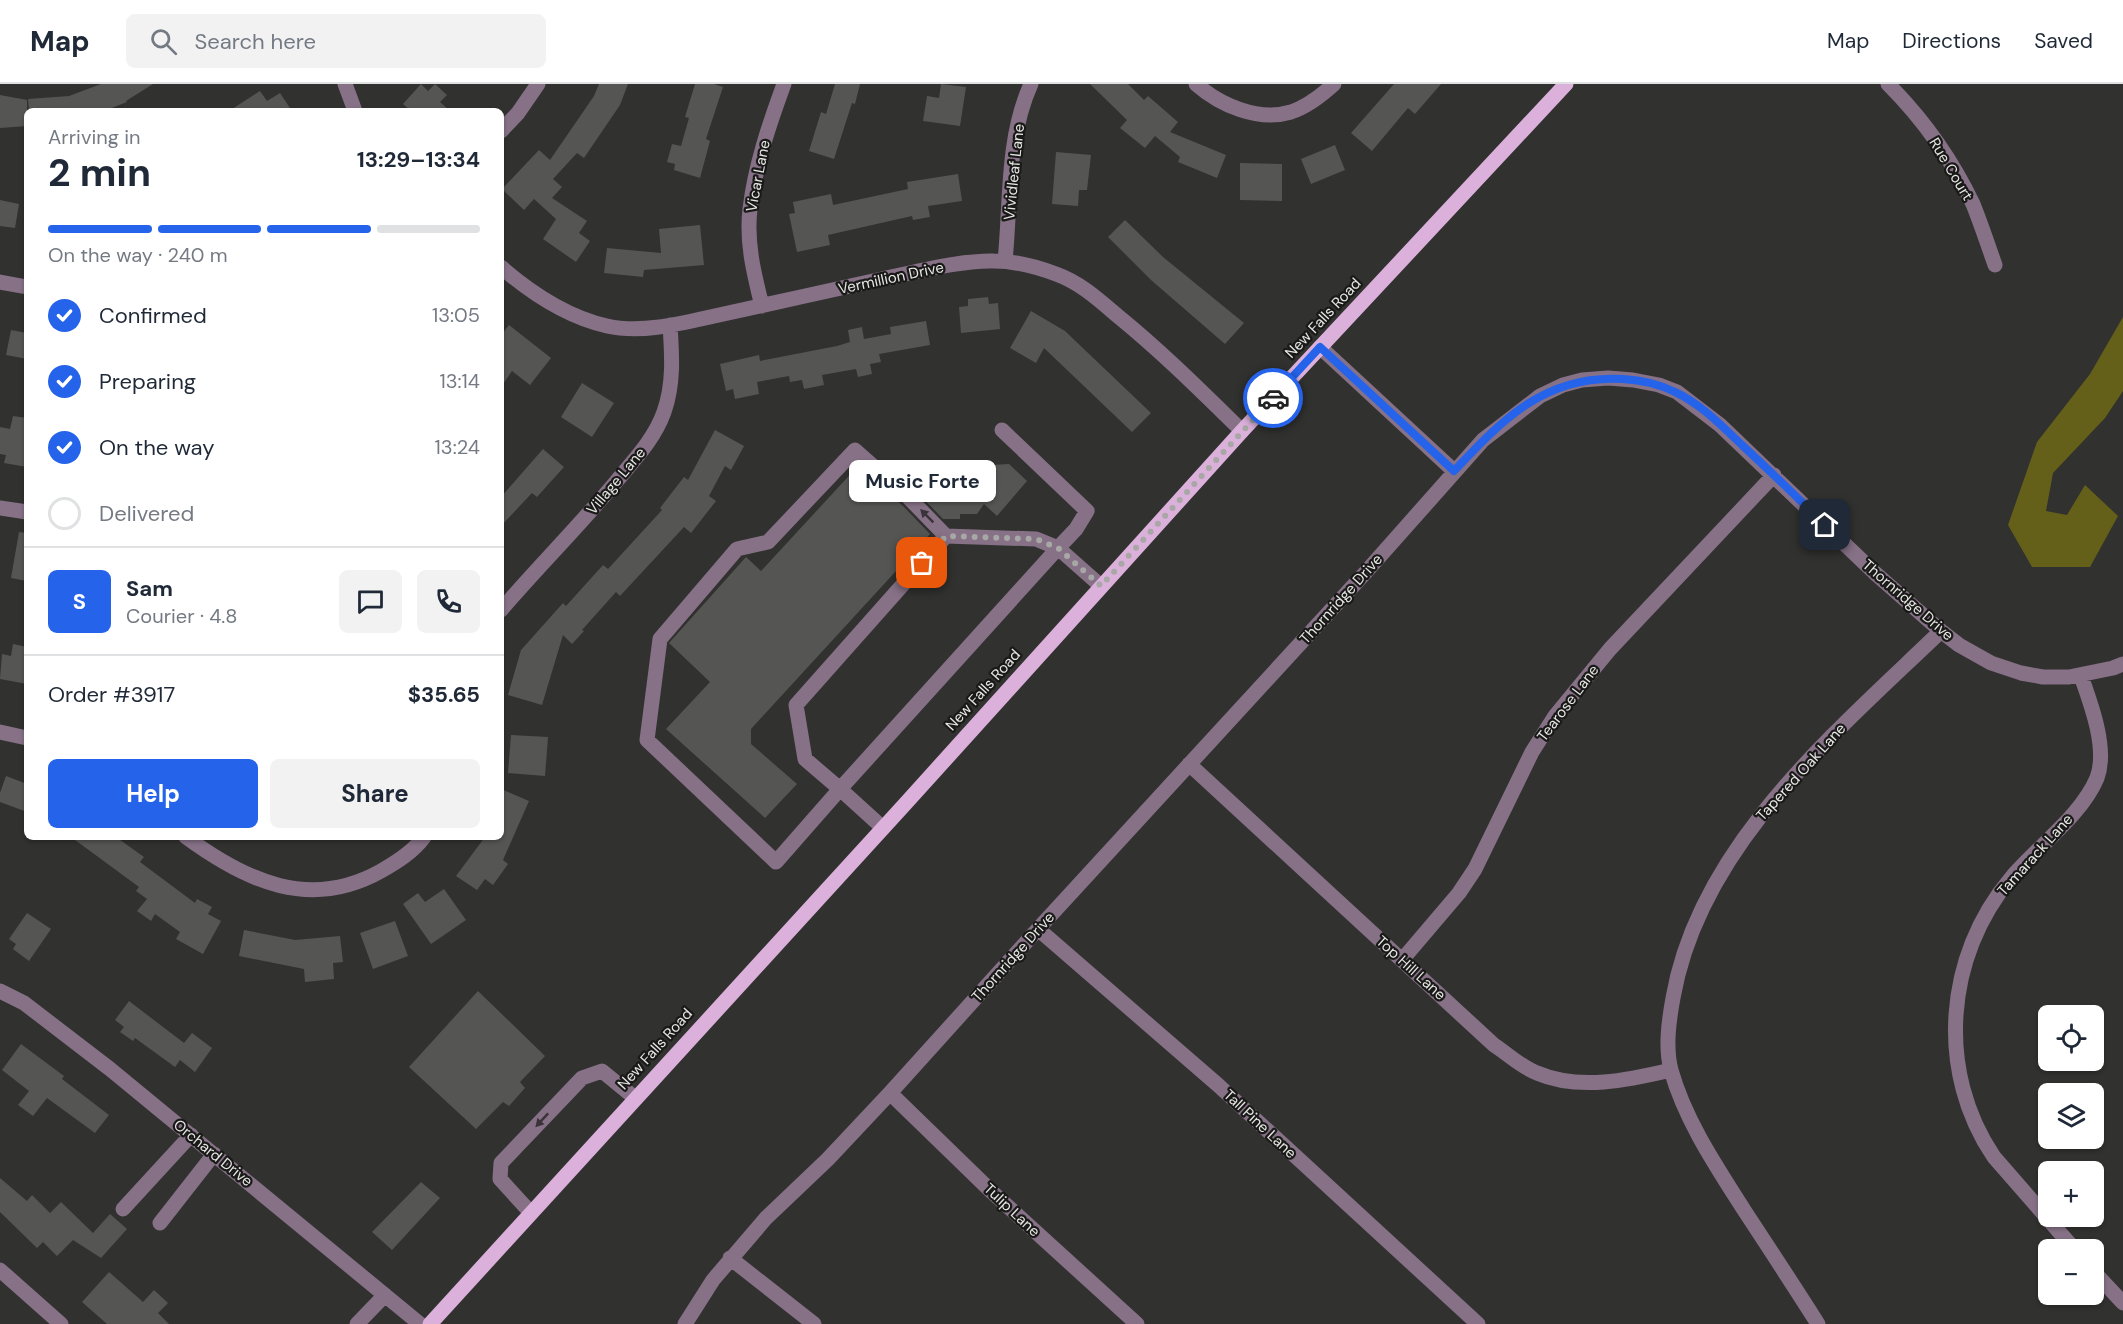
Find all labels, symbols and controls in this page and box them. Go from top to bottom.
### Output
search box [126,14,546,68]
text: Map [30,23,90,60]
icon: search [147,25,180,58]
text: Search here [195,27,316,56]
text: Map [1827,27,1869,55]
text: Directions [1902,27,2001,55]
text: Saved [2034,27,2093,55]
street label: Vividleaf Lane [999,123,1029,221]
text: Arriving in [48,124,140,150]
street label: Rue Court [1924,134,1978,204]
street label: Vicar Lane [741,138,775,214]
text: 13:29–13:34 [357,145,480,174]
text: 2 min [48,147,151,198]
text: On the way · 240 m [48,242,228,268]
street label: Vermillion Drive [836,257,946,299]
street label: New Falls Road [1281,274,1365,362]
icon: check [48,299,81,332]
text: Confirmed [99,301,207,330]
text: 13:05 [432,302,480,328]
icon: check [48,365,81,398]
text: Preparing [99,367,196,396]
text: 13:14 [440,368,480,394]
courier [1243,368,1303,428]
icon: car [1257,382,1290,415]
icon: check [48,431,81,464]
text: On the way [99,433,214,462]
text: 13:24 [435,434,480,460]
street label: Village Lane [582,443,650,519]
callout: Music Forte [848,461,996,503]
text: Music Forte [865,468,980,494]
text: Delivered [99,499,194,528]
pin [1799,499,1850,550]
icon: home [1808,508,1841,541]
one-way arrow [919,509,934,523]
pin [896,537,947,588]
icon: bag [905,546,938,579]
street label: Thornridge Drive [1295,550,1387,648]
street label: Thornridge Drive [1858,555,1958,645]
button: chat [339,570,402,633]
button: phone [417,570,480,633]
text: Sam [126,574,173,603]
text: S [73,587,86,616]
text: Courier · 4.8 [126,603,237,629]
street label: New Falls Road [941,645,1025,735]
street label: Tearose Lane [1533,661,1603,745]
text: Order #3917 [48,680,175,709]
text: $35.65 [408,680,480,709]
street label: Tapered Oak Lane [1752,719,1850,825]
button: Help [48,759,258,828]
button: Share [270,759,480,828]
street label: Tamarack Lane [1993,810,2077,900]
street label: Thornridge Drive [967,908,1059,1006]
street label: Top Hill Lane [1372,931,1450,1005]
street label: New Falls Road [613,1004,697,1094]
map controls [2038,1005,2104,1305]
button: locate [2038,1005,2104,1071]
button: layers [2038,1083,2104,1149]
street label: Tall Pine Lane [1219,1085,1301,1163]
one-way arrow [535,1113,549,1127]
street label: Orchard Drive [169,1115,257,1191]
button: + [2038,1161,2104,1227]
street label: Tulip Lane [980,1179,1044,1241]
button: − [2038,1239,2104,1305]

